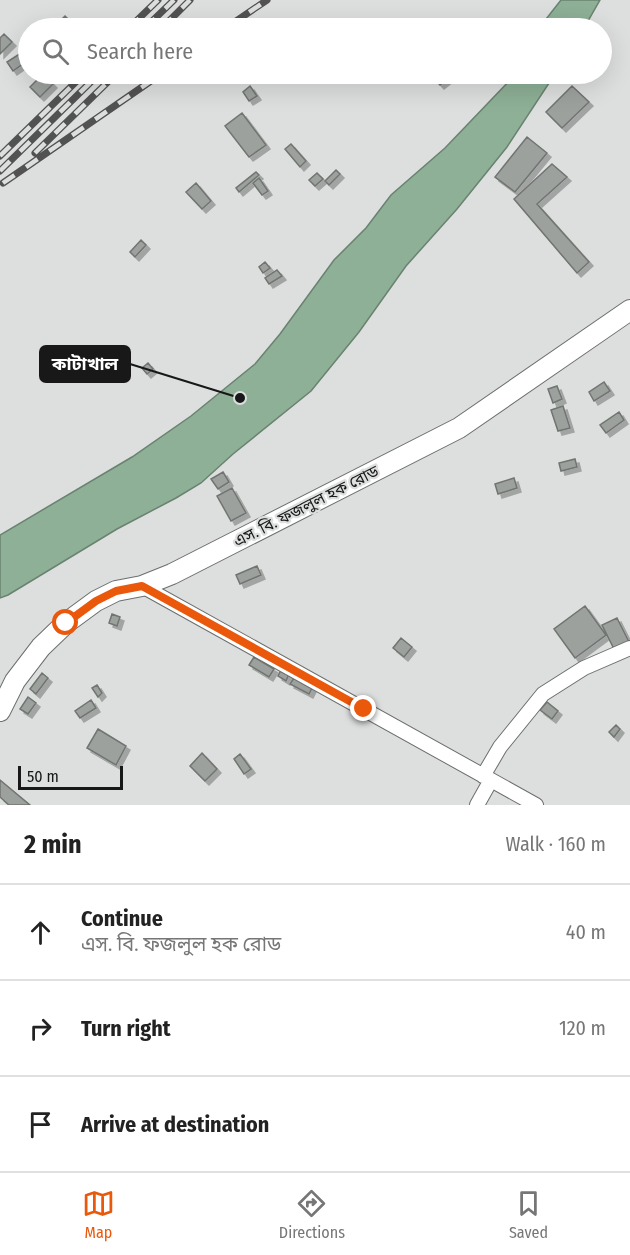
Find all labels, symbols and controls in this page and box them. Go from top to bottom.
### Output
search box [18,18,612,84]
icon: search [39,35,72,68]
text: Search here [87,38,193,65]
callout: কাটাখাল [40,346,130,382]
text: কাটাখাল [51,353,119,375]
street label: এস. বি. ফজলুল হক রোড [230,461,382,551]
route start [52,609,78,635]
route end [350,695,376,721]
scale bar [18,763,123,790]
text: 50 m [27,767,59,786]
text: 2 min [24,829,82,860]
text: Walk · 160 m [506,832,606,856]
text: Continue [81,905,163,932]
icon: ahead [24,916,57,949]
text: 40 m [566,920,606,944]
text: এস. বি. ফজলুল হক রোড [81,932,281,956]
icon: right [24,1012,57,1045]
text: Turn right [81,1015,170,1042]
text: 120 m [559,1016,606,1040]
icon: arrive [24,1108,57,1141]
text: Arrive at destination [81,1111,269,1138]
tab: Map [82,1187,115,1242]
tab: Directions [279,1187,345,1242]
tab: Saved [509,1187,548,1242]

